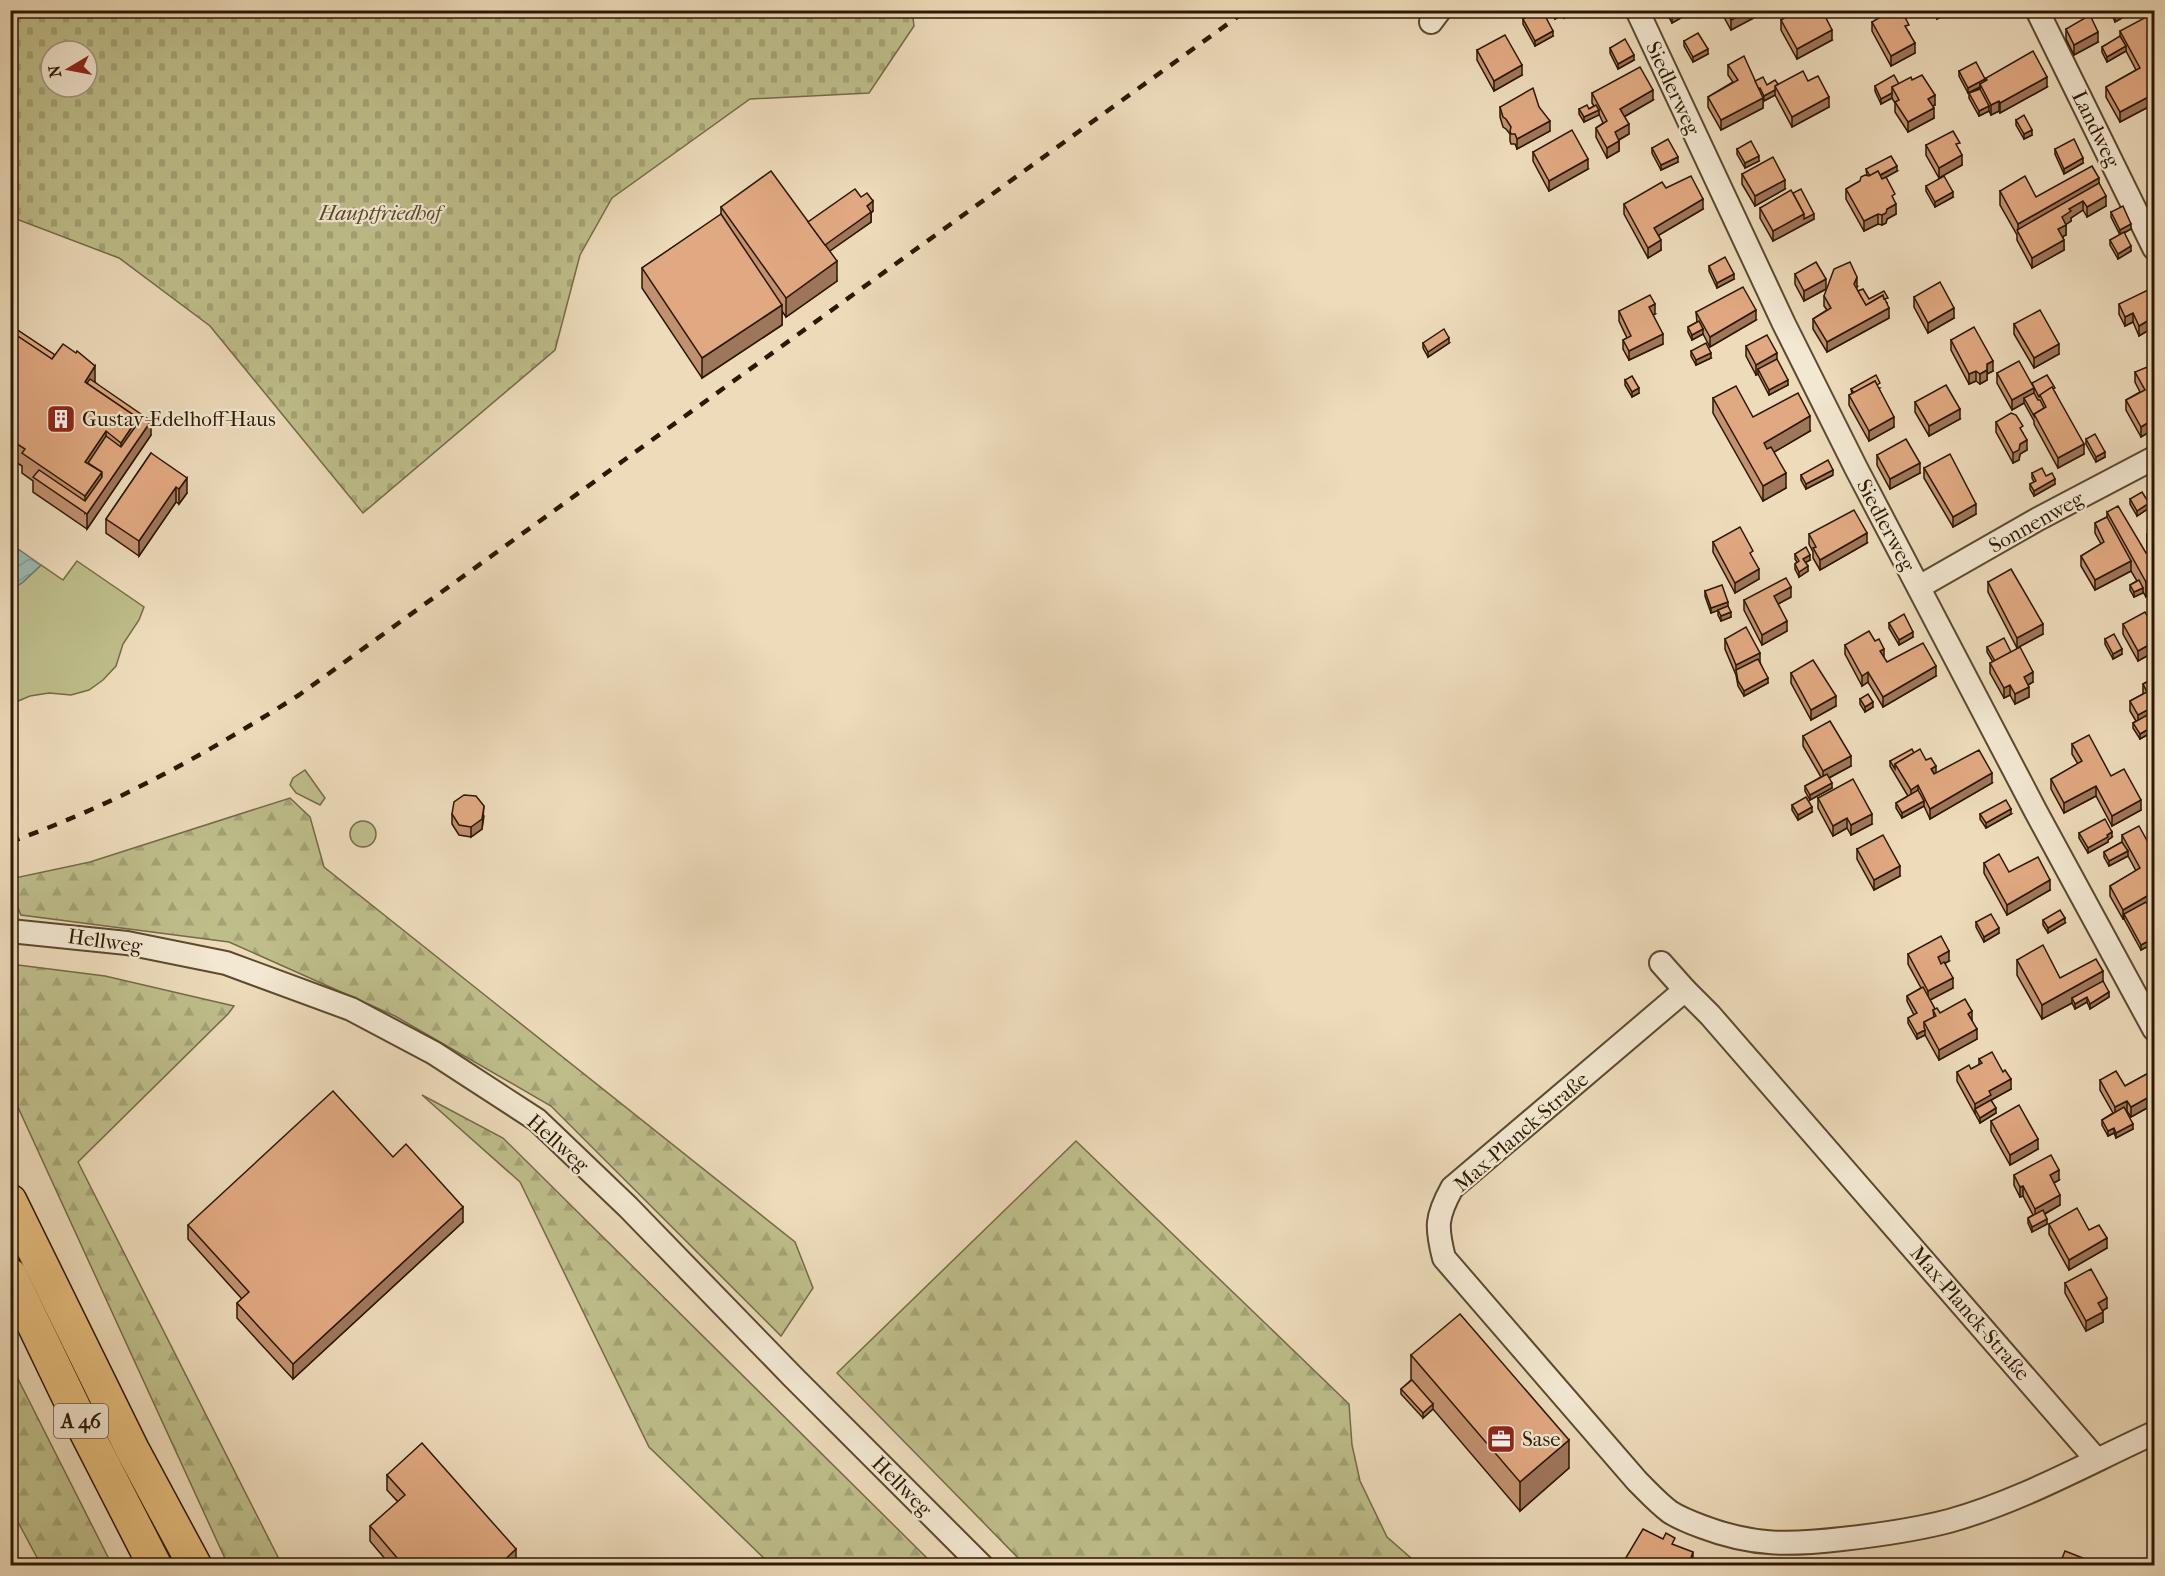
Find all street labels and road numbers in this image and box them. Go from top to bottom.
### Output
street label: Siedlerweg [1641,37,1705,139]
street label: Landweg [2067,87,2125,172]
street label: Siedlerweg [1852,475,1921,576]
street label: Sonnenweg [1984,486,2088,558]
street label: Hellweg [66,924,145,958]
street label: Max-Planck-Straße [1449,1067,1593,1197]
street label: Hellweg [522,1109,594,1177]
street label: Max-Planck-Straße [1905,1241,2035,1385]
road number: A 46 [54,1404,108,1438]
street label: Hellweg [867,1451,938,1522]

